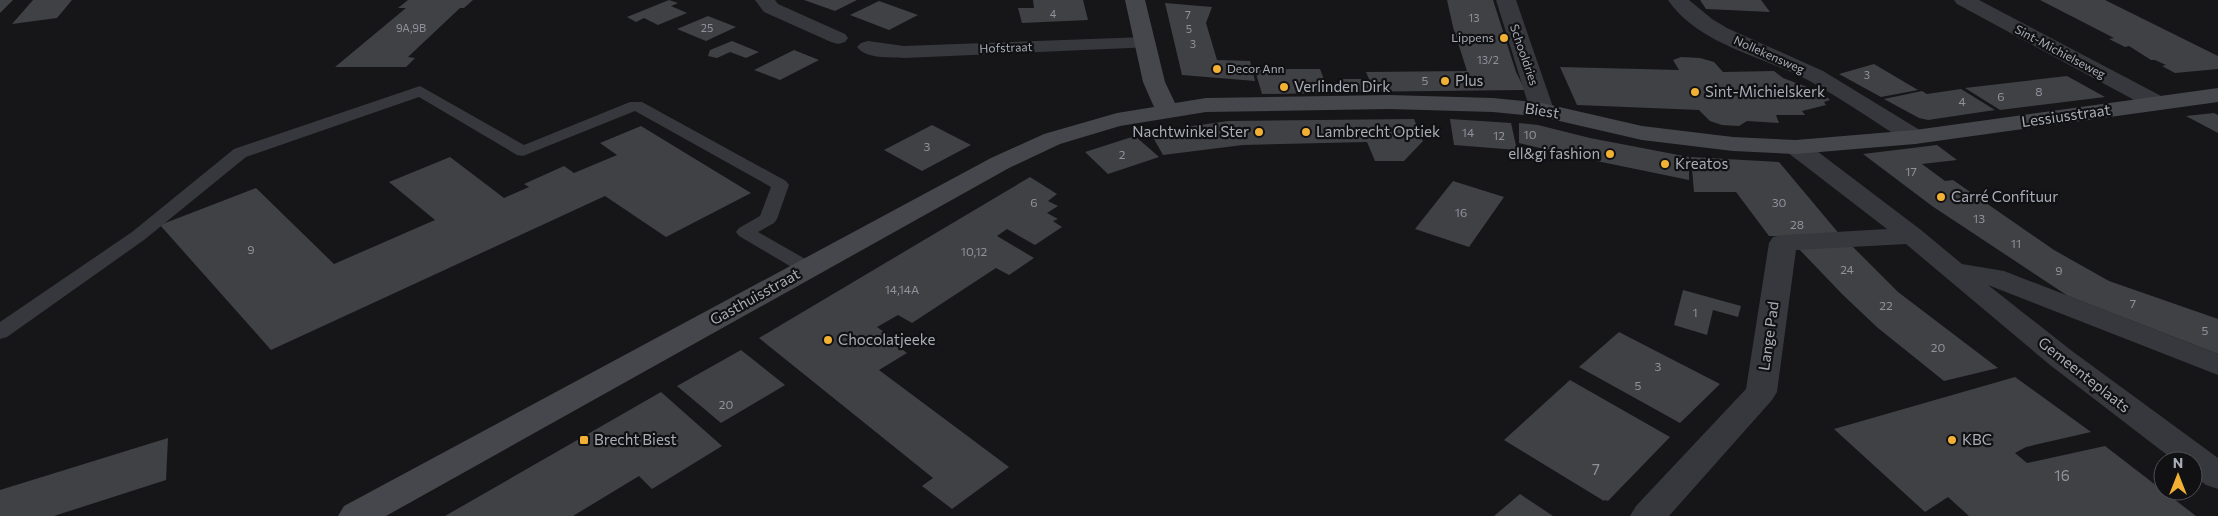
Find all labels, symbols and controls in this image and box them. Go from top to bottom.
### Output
house number: 4 [1050,7,1057,20]
house number: 7 [1185,8,1191,21]
house number: 13 [1469,11,1479,24]
house number: 9A,9B [396,21,426,34]
house number: 25 [701,21,713,34]
street label: Sint-Michielseweg [2013,21,2109,81]
house number: 5 [1186,22,1192,35]
street label: Schooldries [1508,22,1542,87]
place label: Lippens [1451,30,1494,44]
marker: Lippens [1498,32,1510,44]
street label: Nollekensweg [1732,32,1807,76]
house number: 3 [1190,37,1196,50]
street label: Hofstraat [979,39,1033,55]
house number: 13/2 [1477,53,1499,66]
place label: Decor Ann [1227,61,1284,75]
marker: Decor Ann [1211,63,1223,75]
house number: 3 [1864,68,1870,81]
place label: Plus [1455,71,1484,89]
house number: 5 [1422,73,1429,87]
marker: Plus [1439,75,1451,87]
place label: Verlinden Dirk [1294,77,1390,95]
marker: Verlinden Dirk [1278,81,1290,93]
place label: Sint-Michielskerk [1705,82,1825,100]
house number: 8 [2035,84,2043,98]
marker: Sint-Michielskerk [1689,86,1701,98]
house number: 6 [1997,89,2005,103]
house number: 4 [1958,94,1966,108]
street label: Biest [1524,98,1561,122]
street label: Lessiusstraat [2020,100,2112,130]
place label: Nachtwinkel Ster [1132,122,1249,140]
place label: Lambrecht Optiek [1316,122,1440,140]
house number: 14 [1462,125,1474,139]
marker: Nachtwinkel Ster [1253,126,1265,138]
marker: Lambrecht Optiek [1300,126,1312,138]
house number: 10 [1524,127,1537,141]
house number: 12 [1493,128,1505,142]
house number: 3 [924,139,931,153]
place label: ell&gi fashion [1508,144,1600,162]
house number: 2 [1119,147,1126,161]
marker: ell&gi fashion [1604,148,1616,160]
place label: Kreatos [1675,154,1728,172]
marker: Kreatos [1659,158,1671,170]
house number: 17 [1905,164,1917,178]
place label: Carré Confituur [1951,187,2058,205]
marker: Carré Confituur [1935,191,1947,203]
house number: 6 [1030,195,1038,209]
house number: 30 [1772,195,1787,209]
house number: 16 [1455,205,1467,219]
house number: 13 [1973,211,1985,225]
house number: 28 [1790,217,1804,231]
house number: 11 [2011,236,2021,250]
house number: 9 [247,242,255,256]
house number: 10,12 [961,244,988,258]
house number: 24 [1840,262,1854,276]
house number: 9 [2055,263,2063,277]
street label: Gasthuisstraat [706,264,803,328]
house number: 14,14A [885,282,919,296]
house number: 7 [2130,296,2136,310]
house number: 22 [1879,298,1893,312]
street label: Lange Pad [1754,300,1782,372]
house number: 1 [1692,305,1698,319]
house number: 5 [2202,323,2209,337]
place label: Chocolatjeeke [838,330,935,348]
street label: Gemeenteplaats [2035,333,2134,416]
marker: Chocolatjeeke [822,334,834,346]
house number: 20 [1931,340,1945,354]
house number: 3 [1655,359,1662,373]
house number: 5 [1635,378,1642,392]
house number: 20 [719,397,733,411]
place label: Brecht Biest [594,430,677,448]
place label: KBC [1962,430,1992,448]
marker: Brecht Biest [578,434,590,446]
marker: KBC [1946,434,1958,446]
north arrow [2153,451,2203,501]
text: N [2173,454,2183,471]
house number: 7 [1592,460,1600,478]
house number: 16 [2054,466,2070,484]

